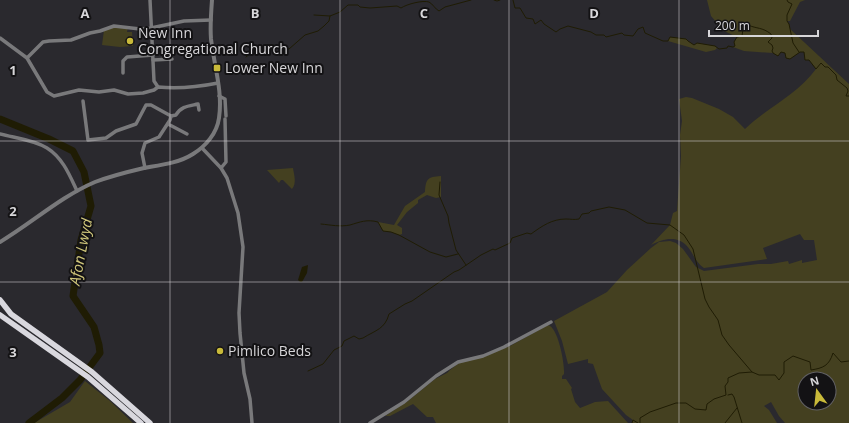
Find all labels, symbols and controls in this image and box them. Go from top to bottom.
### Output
text: A [81,4,90,22]
text: B [251,4,260,22]
text: C [420,4,428,22]
text: D [589,4,599,22]
scale bar [709,12,818,38]
text: 200 m [715,17,750,34]
place label: New Inn Congregational Church [138,23,288,58]
marker: New Inn Congregational Church [125,36,135,46]
place label: Lower New Inn [225,58,323,77]
text: 1 [9,61,17,79]
marker: Lower New Inn [212,63,222,73]
text: 2 [9,202,17,220]
water label: Afon Lwyd [64,216,96,288]
place label: Pimlico Beds [228,341,311,360]
text: 3 [9,343,17,361]
marker: Pimlico Beds [215,346,225,356]
north arrow [797,371,837,411]
text: N [808,372,821,389]

